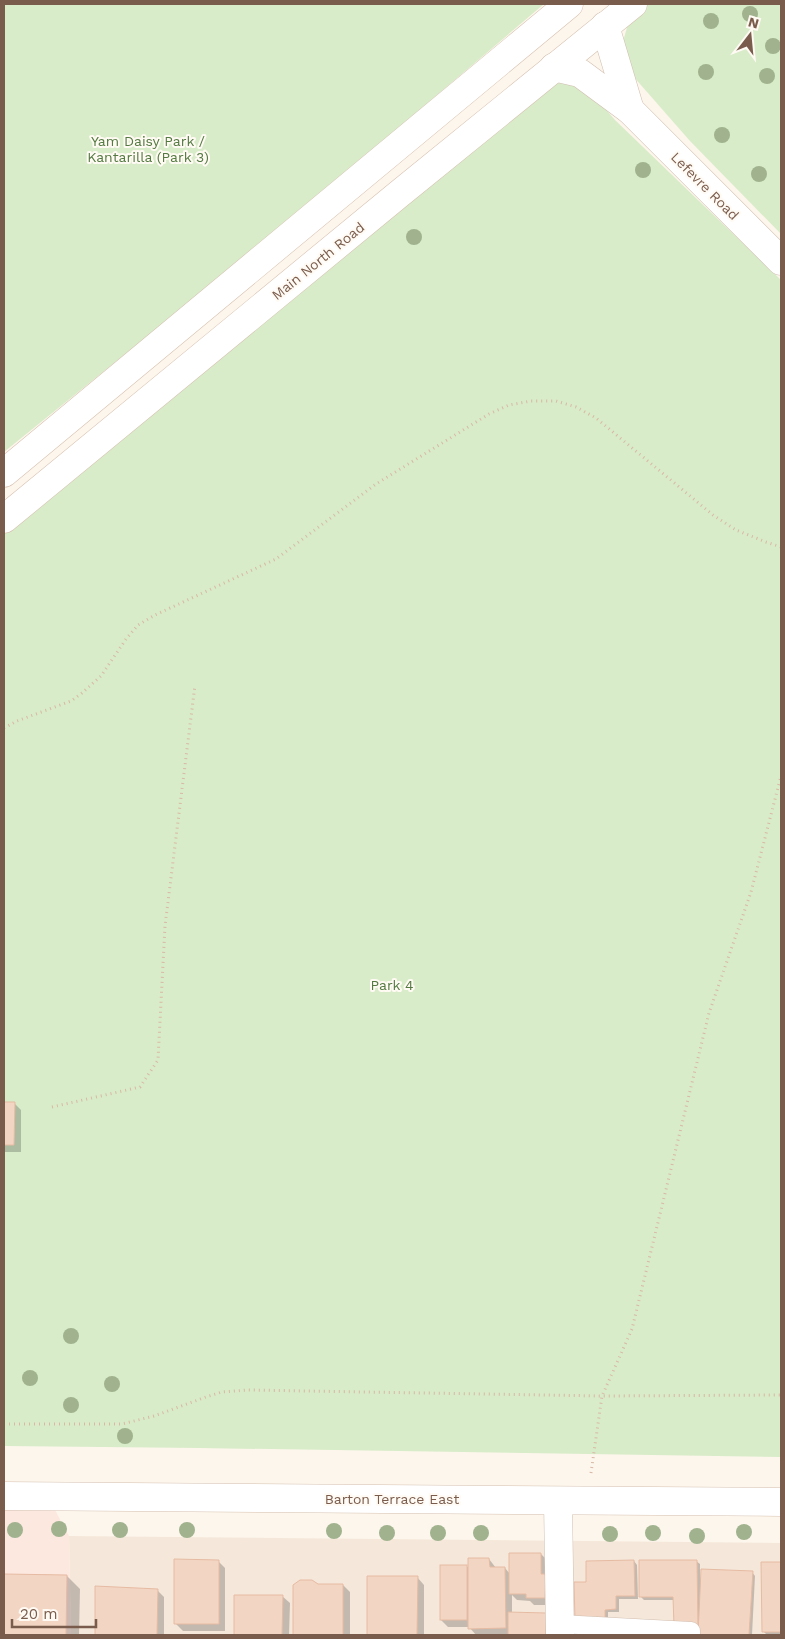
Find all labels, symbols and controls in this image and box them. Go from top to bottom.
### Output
north arrow [725,10,775,60]
text: N [746,13,761,32]
park label: Yam Daisy Park / Kantarilla (Park 3) [87,133,209,165]
street label: Lefevre Road [668,149,742,223]
street label: Main North Road [269,219,367,303]
park label: Park 4 [370,977,414,993]
street label: Barton Terrace East [325,1491,459,1507]
scale bar [12,1596,96,1628]
text: 20 m [20,1605,58,1623]

